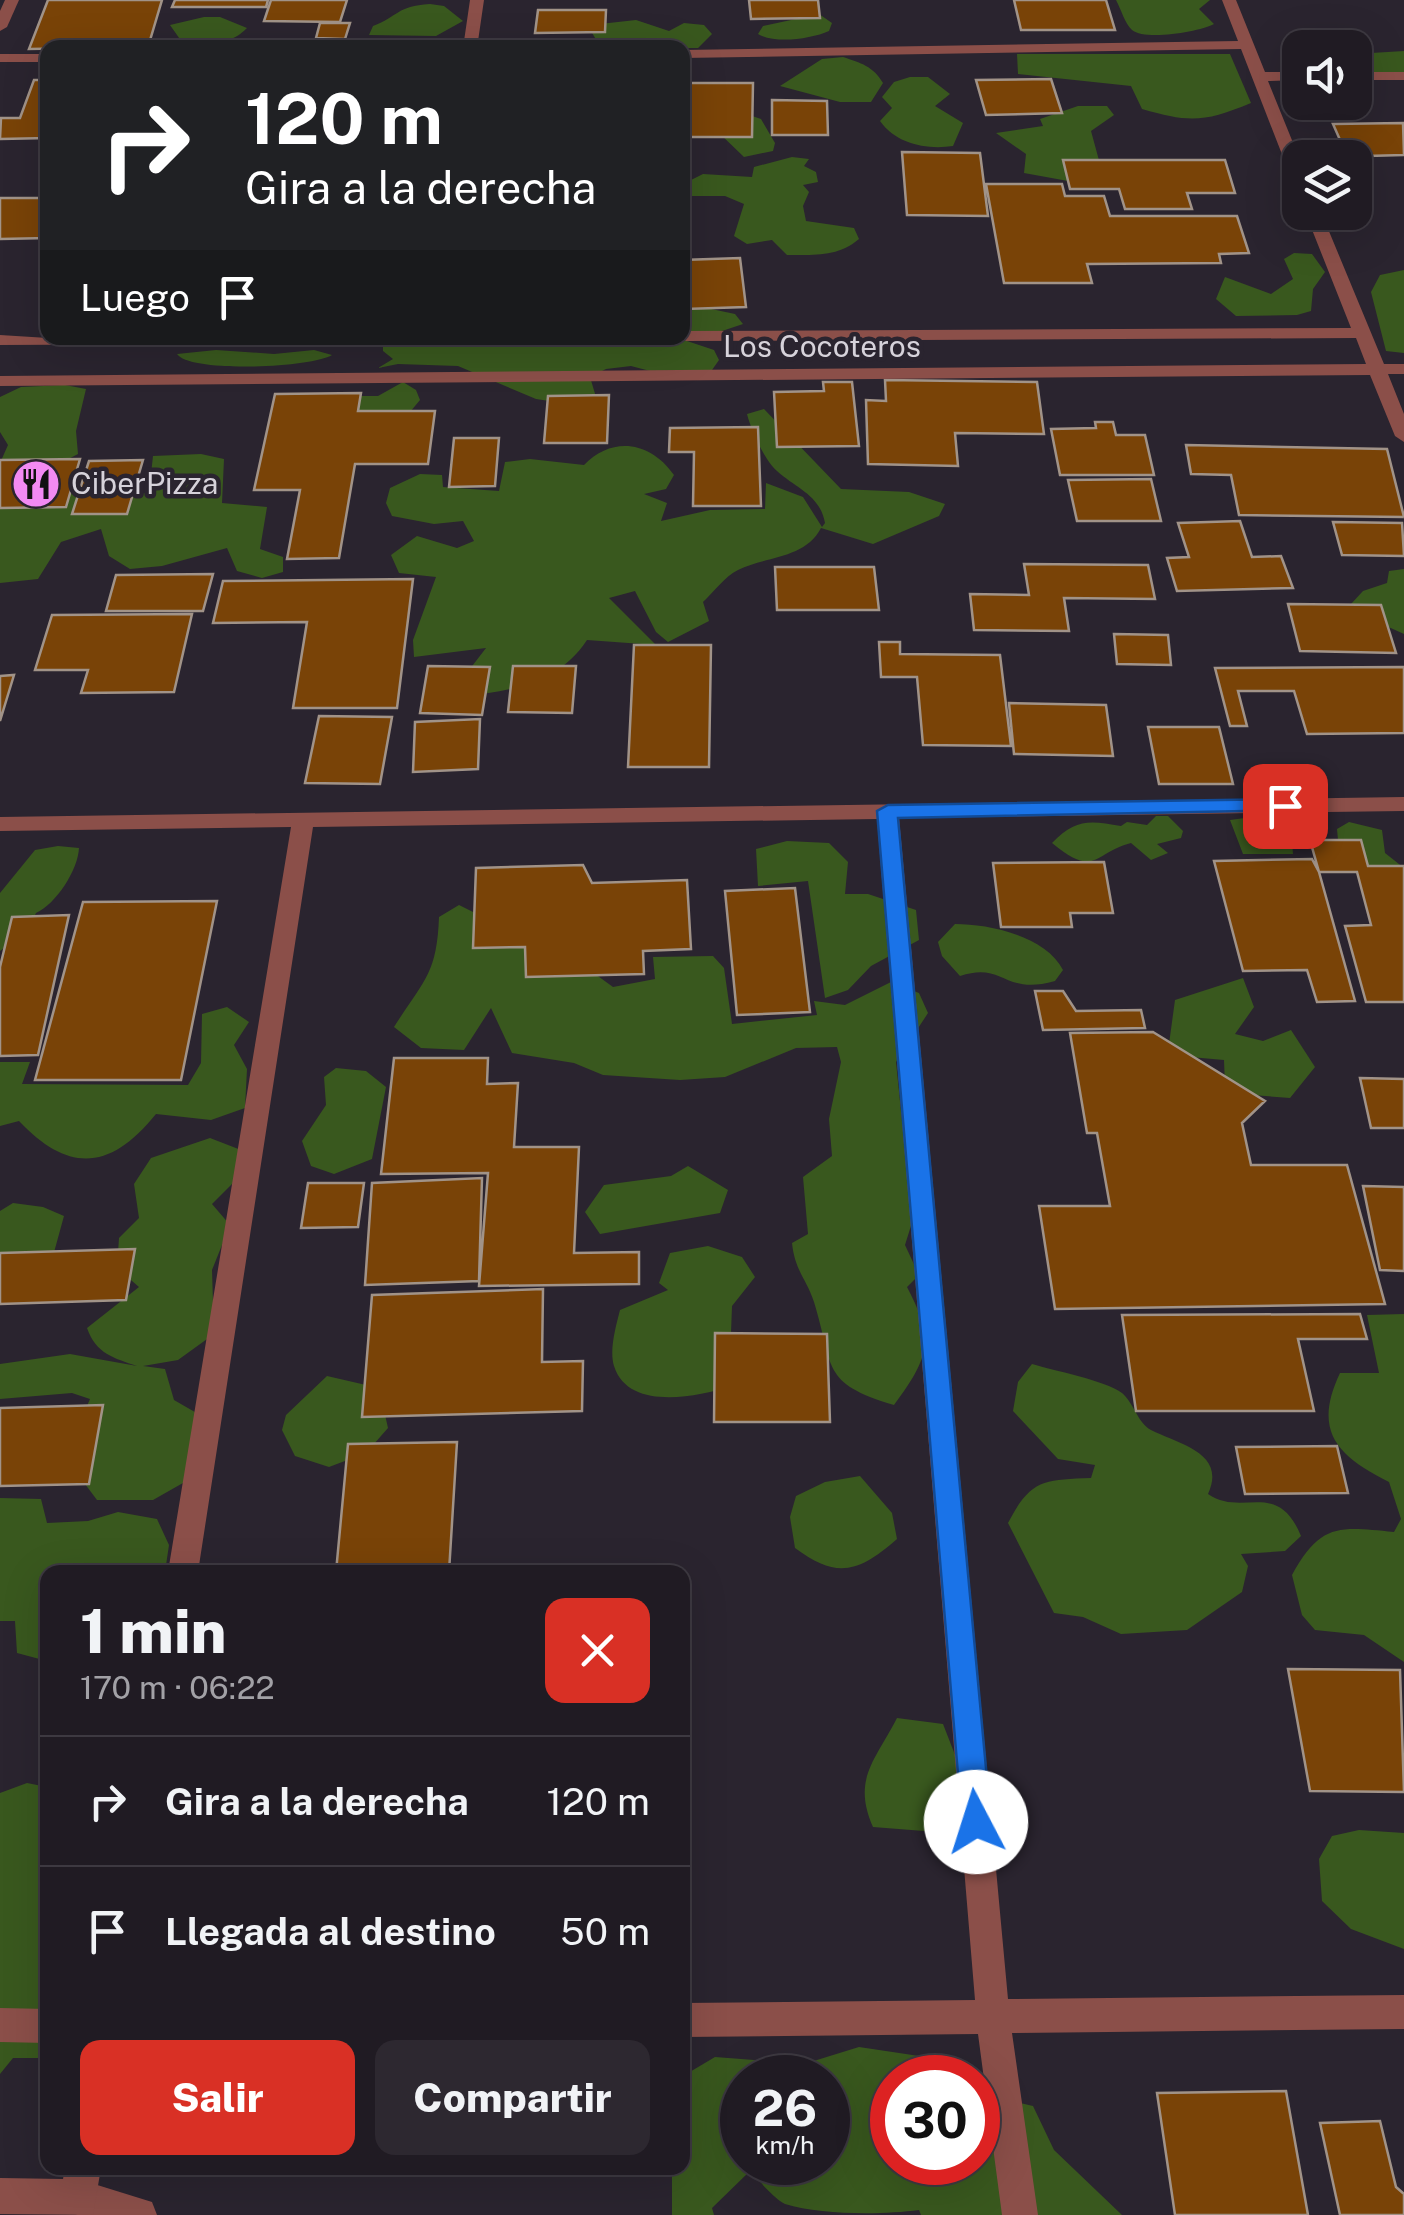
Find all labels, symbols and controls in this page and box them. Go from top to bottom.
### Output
map controls [1282,30,1372,230]
button: sound [1282,30,1372,120]
text: 120 m [245,77,443,160]
icon: right [80,80,210,210]
button: layers [1282,140,1372,230]
text: Gira a la derecha [245,161,596,214]
icon: arrive [210,270,265,325]
text: Luego [80,275,190,320]
street label: Los Cocoteros [723,328,921,364]
restaurant icon: CiberPizza [10,458,62,510]
place label: CiberPizza [71,465,218,501]
pin [1243,764,1328,849]
icon: arrive [1258,779,1313,834]
text: 1 min [80,1596,227,1667]
button: close [545,1598,650,1703]
text: 170 m · 06:22 [80,1669,275,1706]
position arrow [924,1770,1028,1874]
icon: right [80,1774,135,1829]
text: Gira a la derecha [165,1779,469,1824]
text: 120 m [547,1779,650,1824]
icon: arrive [80,1904,135,1959]
text: Llegada al destino [165,1909,496,1954]
text: 50 m [560,1909,650,1954]
button: Salir [80,2040,355,2155]
button: Compartir [375,2040,650,2155]
speed limit sign: 30 [870,2055,1000,2185]
text: 26 [753,2078,817,2137]
text: km/h [756,2130,814,2160]

